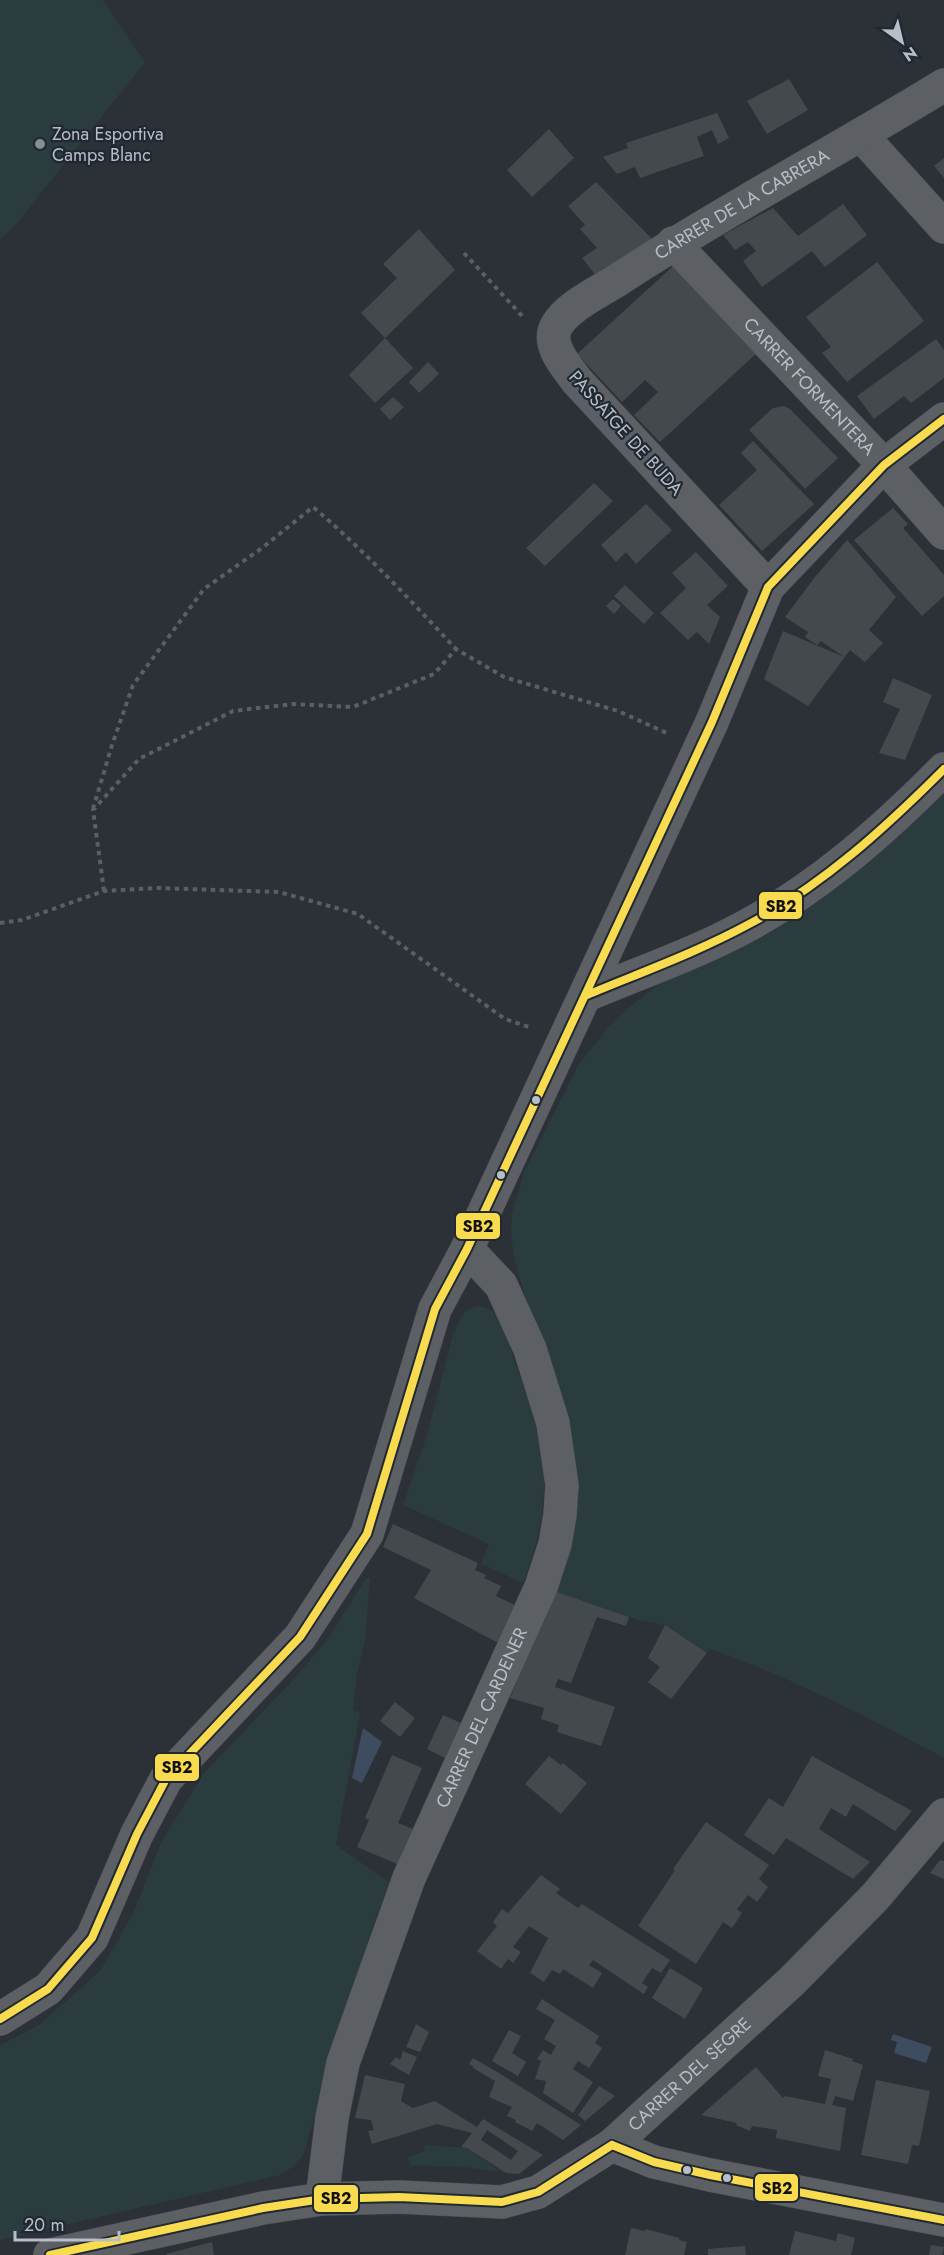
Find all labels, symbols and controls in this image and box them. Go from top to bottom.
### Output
north arrow [872,12,932,72]
text: N [898,41,922,67]
place label: Zona Esportiva Camps Blanc [52,121,164,168]
marker: Zona Esportiva Camps Blanc [33,137,47,151]
street label: CARRER DE LA CABRERA [650,142,834,266]
street label: CARRER FORMENTERA [737,312,881,461]
street label: PASSATGE DE BUDA [563,365,689,501]
line badge: SB2 [758,891,803,920]
text: SB2 [765,895,797,918]
unlabelled marker [530,1094,542,1106]
unlabelled marker [495,1169,507,1181]
line badge: SB2 [455,1212,501,1240]
text: SB2 [462,1215,494,1238]
street label: CARRER DEL CARDENER [429,1623,534,1812]
line badge: SB2 [154,1753,200,1782]
text: SB2 [161,1756,193,1779]
street label: CARRER DEL SEGRE [622,2011,757,2137]
unlabelled marker [681,2164,693,2176]
unlabelled marker [721,2172,733,2184]
line badge: SB2 [754,2173,799,2202]
text: SB2 [761,2177,793,2200]
line badge: SB2 [313,2184,359,2213]
text: SB2 [320,2187,352,2210]
scale bar [15,2204,118,2242]
text: 20 m [24,2212,64,2238]

